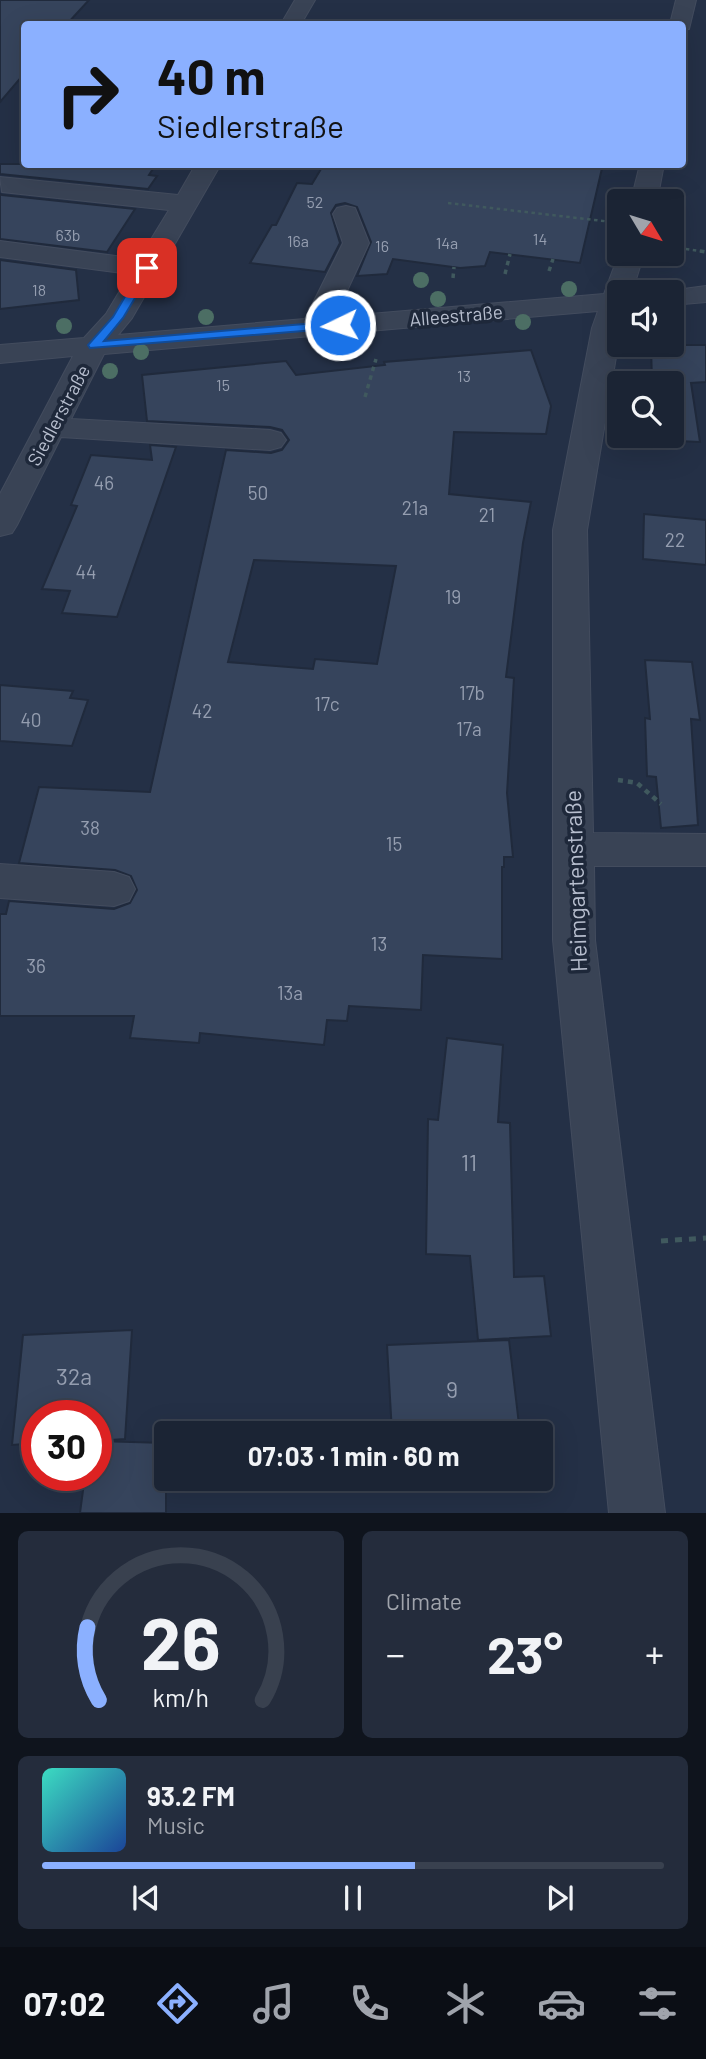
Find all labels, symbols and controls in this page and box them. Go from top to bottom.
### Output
text: 40 m [157,46,265,105]
icon: right [42,49,133,140]
text: Siedlerstraße [157,106,344,144]
north arrow [607,189,684,266]
map controls [607,189,684,448]
house number: 52 [307,192,323,211]
house number: 63b [55,225,81,244]
house number: 14 [533,229,547,248]
house number: 16a [287,231,309,250]
house number: 14a [436,233,458,252]
house number: 16 [375,236,389,255]
pin [117,238,177,298]
icon: arrive [128,249,166,287]
house number: 18 [32,280,46,299]
button: sound [607,280,684,357]
position arrow [303,288,377,362]
street label: Alleestraße [408,299,504,331]
street label: Siedlerstraße [22,361,94,469]
house number: 13 [457,366,471,385]
button: search [607,371,684,448]
house number: 15 [216,375,230,394]
house number: 46 [94,471,114,494]
house number: 50 [248,481,268,504]
house number: 21a [402,496,428,519]
house number: 21 [479,503,495,526]
house number: 22 [665,528,685,551]
house number: 44 [76,560,96,583]
house number: 19 [445,585,461,608]
house number: 17b [459,681,485,704]
house number: 17c [314,692,340,715]
house number: 42 [192,699,212,722]
house number: 40 [20,708,42,731]
house number: 17a [456,717,482,740]
street label: Heimgartenstraße [558,789,592,973]
house number: 38 [80,816,100,839]
house number: 15 [386,832,402,855]
house number: 13 [371,932,387,955]
house number: 36 [26,954,46,977]
house number: 13a [277,981,303,1004]
house number: 11 [461,1148,477,1176]
house number: 32a [56,1362,92,1390]
house number: 9 [446,1375,458,1403]
speed limit sign: 30 [21,1400,112,1491]
text: 07:03 · 1 min · 60 m [248,1440,459,1471]
text: Climate [386,1587,462,1615]
text: 26 [141,1598,221,1686]
text: 23° [487,1622,563,1684]
text: − [386,1630,405,1676]
text: + [645,1630,664,1676]
text: km/h [153,1682,209,1712]
text: 93.2 FM [147,1780,235,1811]
text: Music [147,1811,205,1839]
icon: previous [127,1879,165,1917]
icon: pause [334,1879,372,1917]
icon: next [541,1879,579,1917]
icon: directions [153,1979,202,2028]
icon: music [249,1979,298,2028]
icon: phone [345,1979,394,2028]
icon: climate [441,1979,490,2028]
icon: car [537,1979,586,2028]
icon: filters [633,1979,682,2028]
text: 07:02 [24,1984,105,2022]

